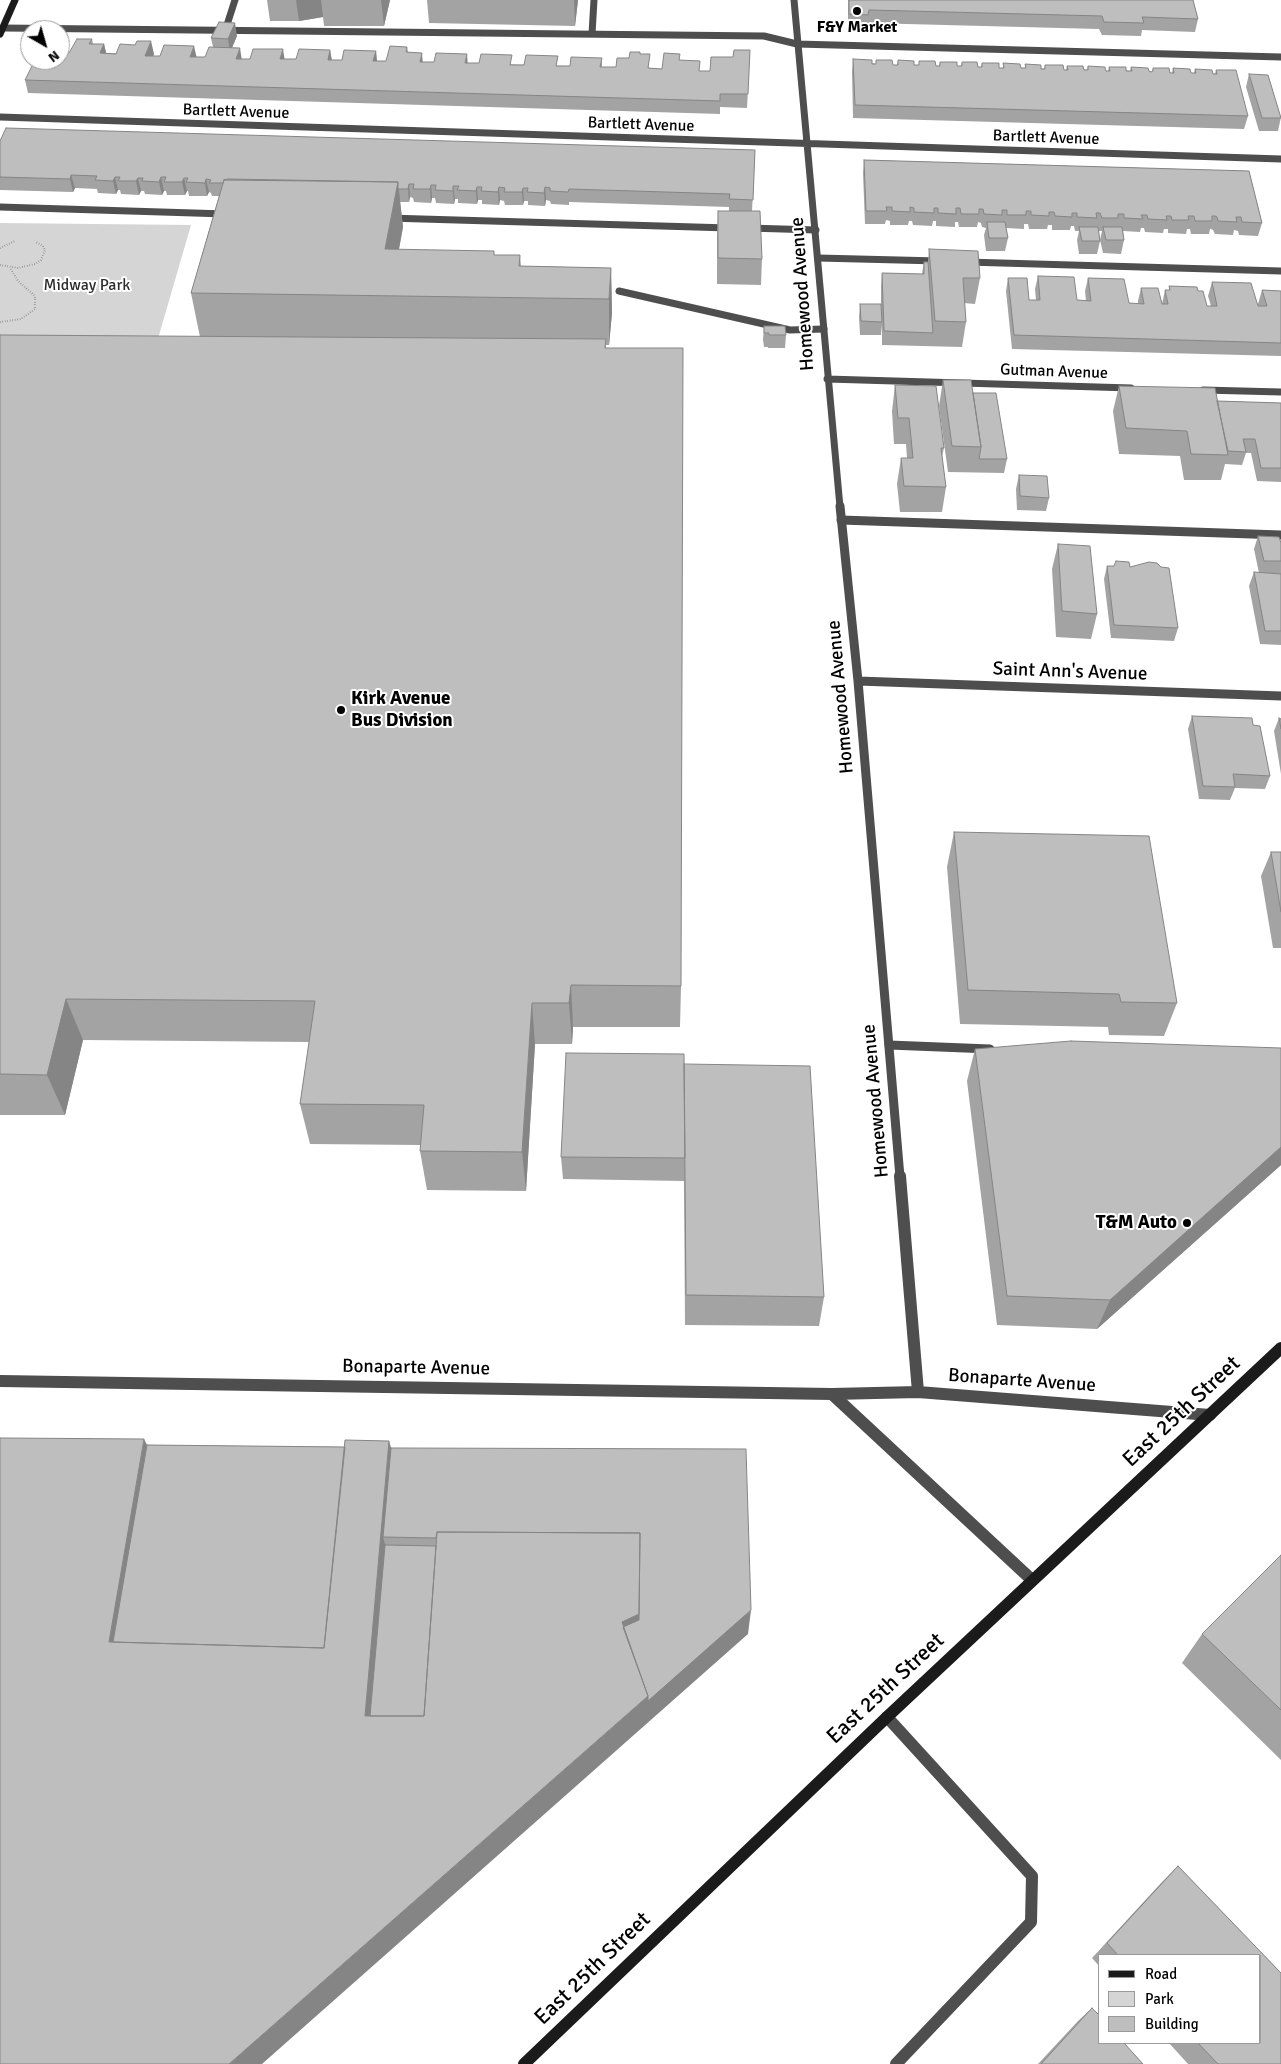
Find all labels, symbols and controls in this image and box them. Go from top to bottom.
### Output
marker: F&Y Market [851,5,863,17]
place label: F&Y Market [817,18,897,38]
north arrow [20,20,70,70]
text: N [45,47,63,66]
street label: Bartlett Avenue [182,101,290,123]
street label: Bartlett Avenue [587,114,695,136]
street label: Bartlett Avenue [992,127,1100,149]
street label: Homewood Avenue [786,216,820,372]
park label: Midway Park [44,276,130,296]
street label: Gutman Avenue [1000,361,1108,383]
street label: Homewood Avenue [823,619,859,775]
street label: Saint Ann's Avenue [992,658,1148,686]
place label: Kirk Avenue Bus Division [351,688,453,732]
marker: Kirk Avenue Bus Division [335,704,347,716]
street label: Homewood Avenue [858,1023,894,1179]
place label: T&M Auto [1096,1212,1177,1234]
marker: T&M Auto [1181,1217,1193,1229]
street label: East 25th Street [1118,1351,1246,1473]
street label: Bonaparte Avenue [342,1355,490,1381]
street label: Bonaparte Avenue [947,1364,1097,1398]
street label: East 25th Street [822,1628,950,1750]
street label: East 25th Street [529,1907,657,2031]
legend [1098,1954,1261,2044]
text: Road [1145,1965,1177,1983]
text: Park [1145,1990,1174,2008]
text: Building [1145,2015,1199,2033]

